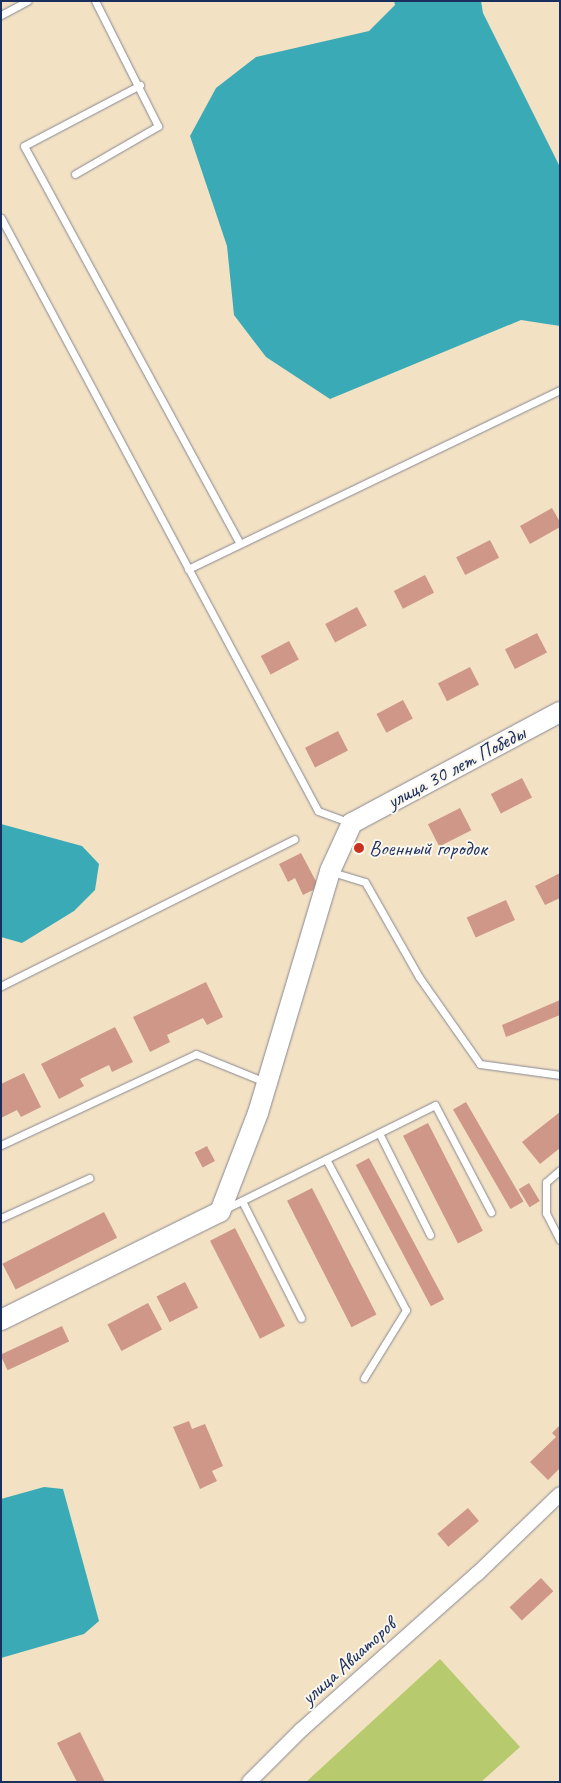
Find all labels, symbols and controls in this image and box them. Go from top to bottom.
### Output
street label: улица 30 лет Победы [383,720,529,814]
place label: Военный городок [369,835,487,861]
marker: Военный городок [353,842,365,854]
street label: улица Авиаторов [295,1612,401,1710]

